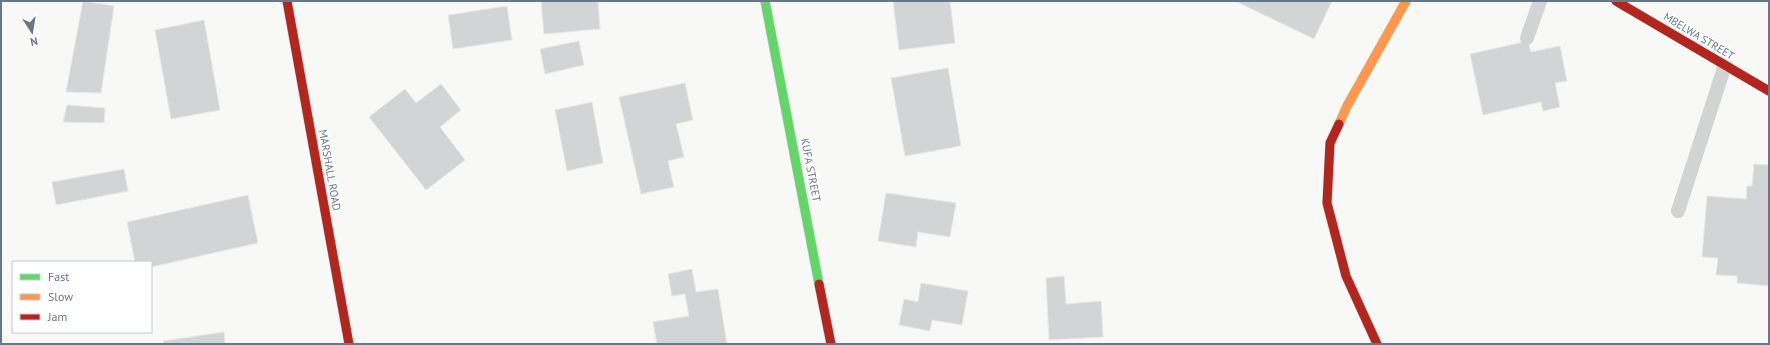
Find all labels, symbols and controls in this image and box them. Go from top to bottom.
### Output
street label: MBELWA STREET [1661,9,1737,63]
north arrow [12,12,52,52]
text: N [29,34,39,49]
street label: MARSHALL ROAD [316,128,344,212]
street label: KUFA STREET [798,137,824,203]
legend [12,261,152,333]
text: Fast [48,269,69,284]
text: Slow [48,289,73,304]
text: Jam [47,309,67,324]

